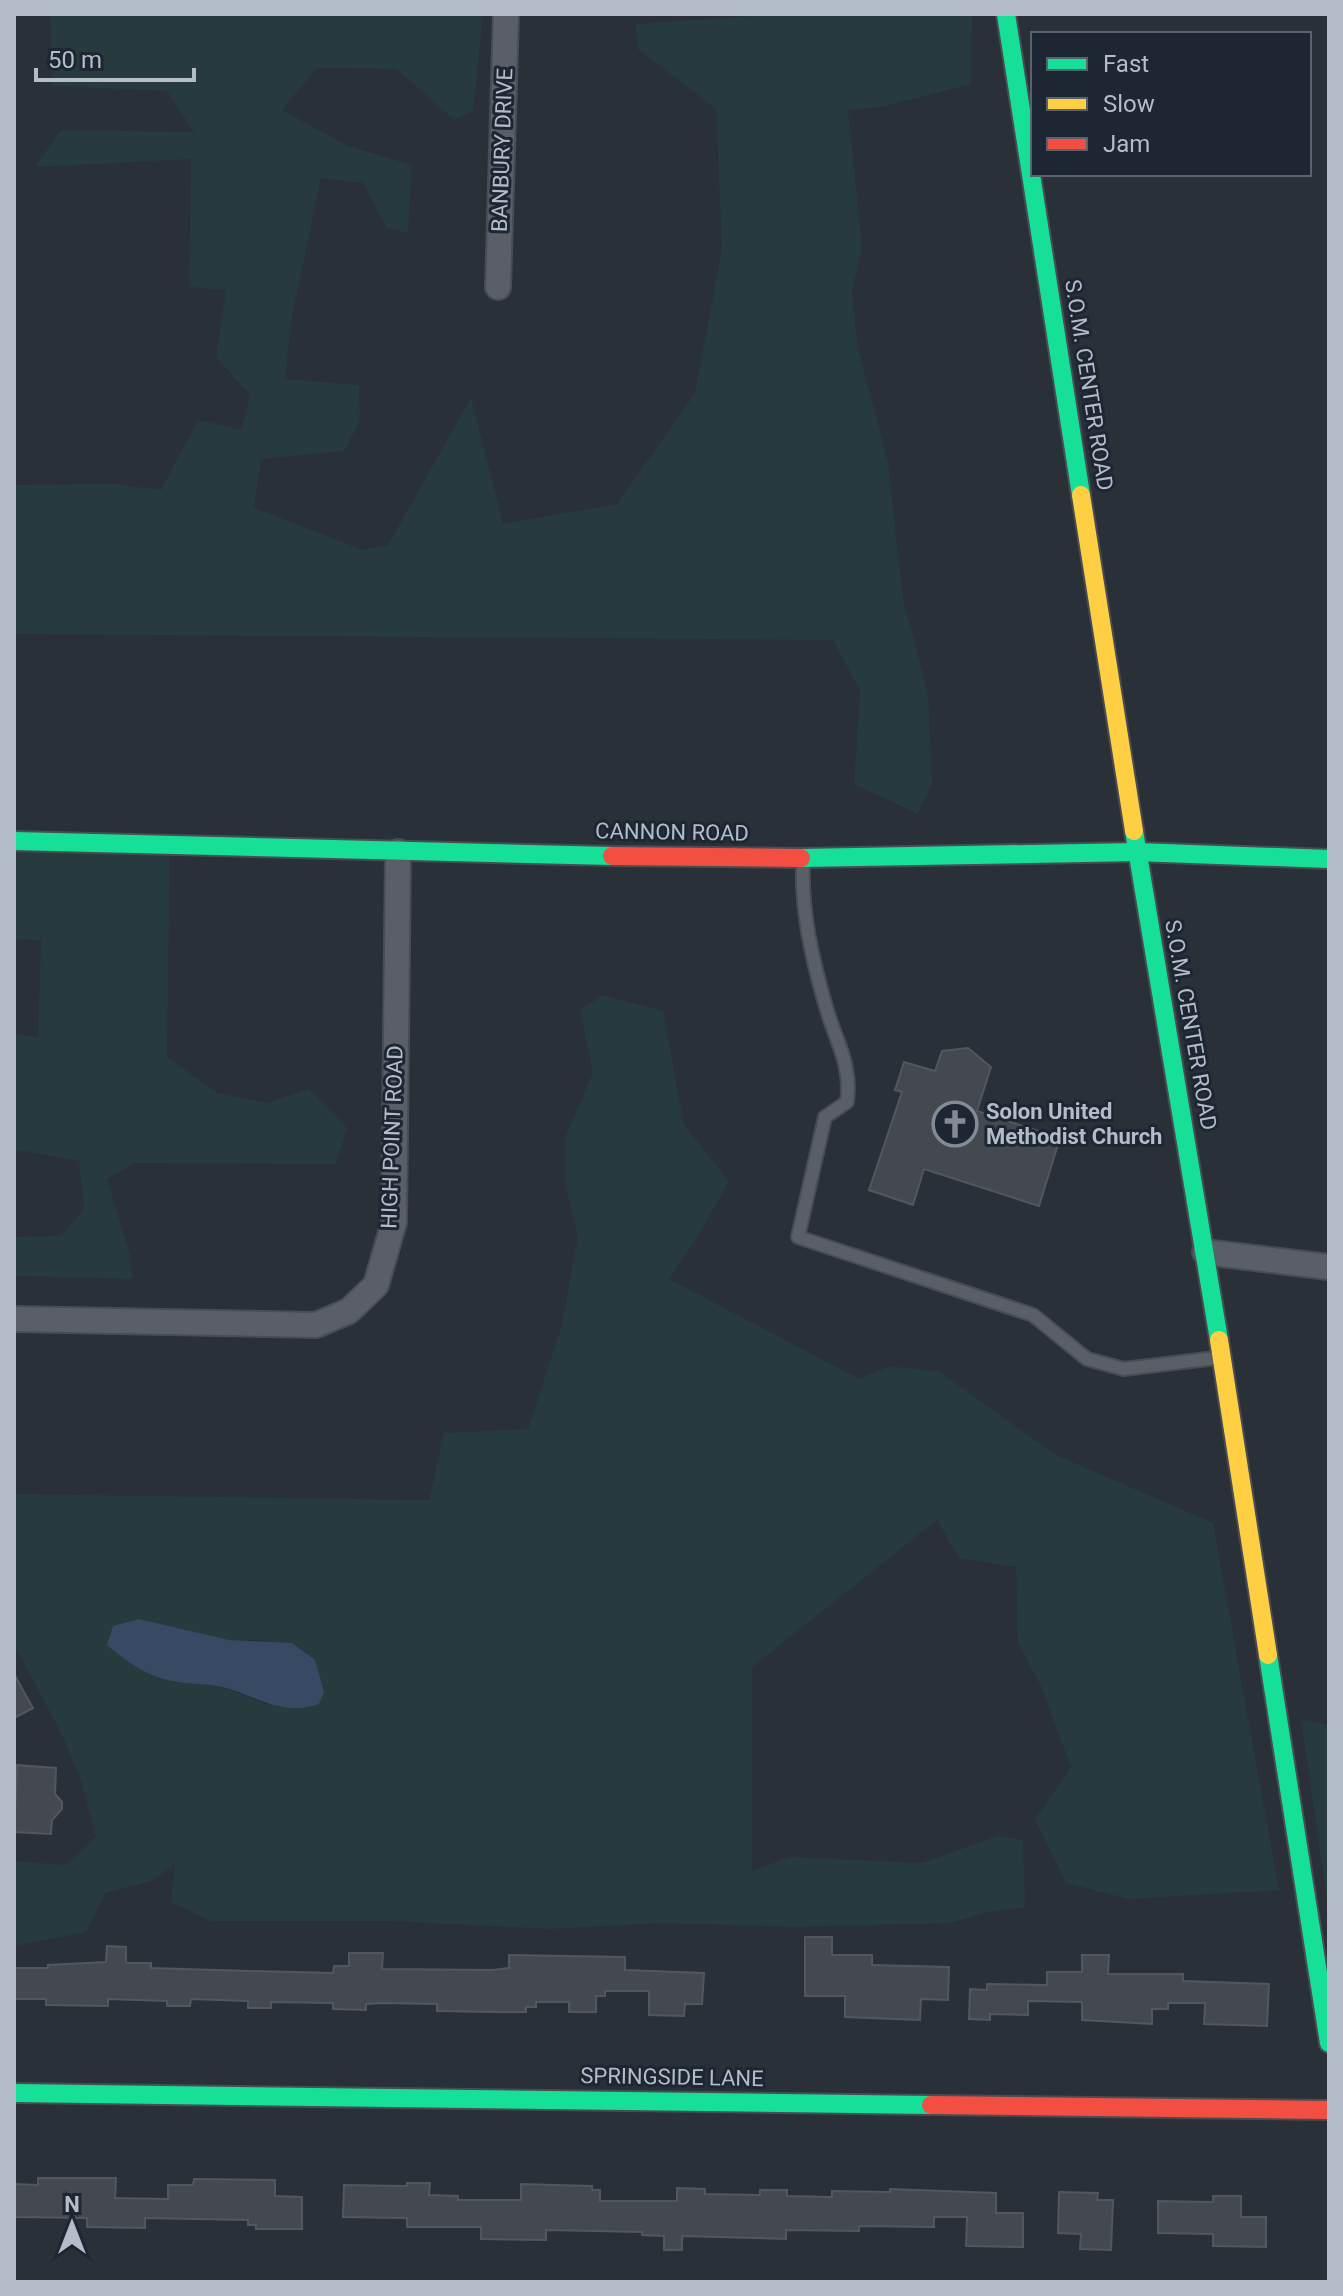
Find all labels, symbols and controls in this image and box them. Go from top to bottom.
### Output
scale bar [36,32,194,82]
legend [1031,32,1311,176]
text: 50 m [48,46,102,74]
text: Fast [1103,50,1149,78]
street label: BANBURY DRIVE [487,68,517,232]
text: Slow [1103,90,1155,118]
text: Jam [1103,130,1150,158]
street label: S.O.M. CENTER ROAD [1060,278,1118,492]
street label: CANNON ROAD [595,818,749,846]
street label: S.O.M. CENTER ROAD [1160,918,1222,1132]
street label: HIGH POINT ROAD [376,1045,408,1229]
place label: Solon United Methodist Church [986,1099,1162,1149]
church icon: Solon United Methodist Church [931,1100,979,1148]
street label: SPRINGSIDE LANE [580,2063,764,2091]
north arrow [32,2184,112,2264]
text: N [64,2192,80,2217]

